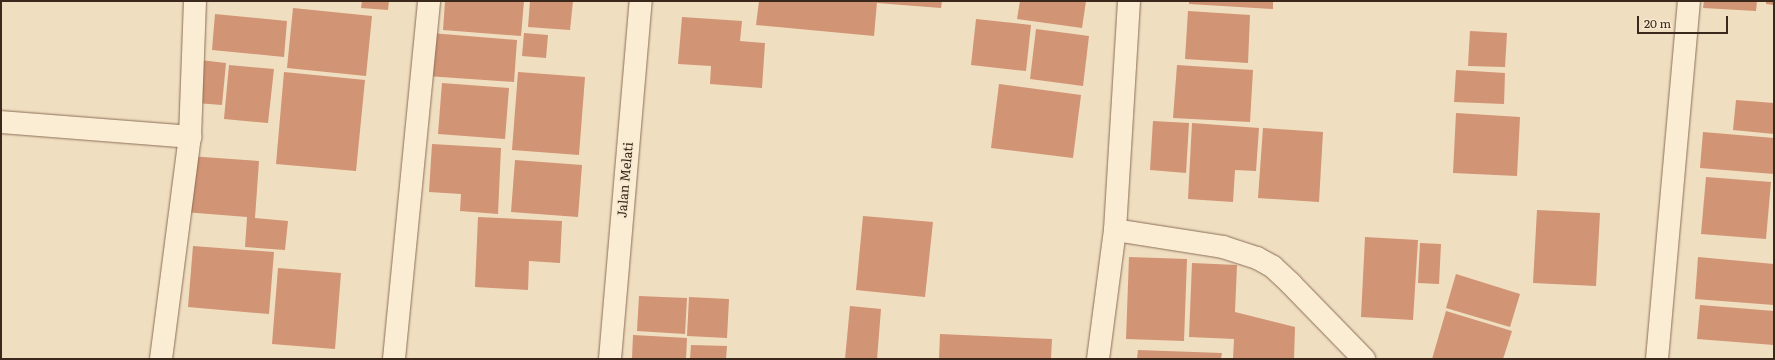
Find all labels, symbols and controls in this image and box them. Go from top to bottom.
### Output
scale bar [1639,8,1730,34]
text: 20 m [1644,14,1671,32]
street label: Jalan Melati [614,141,636,219]

